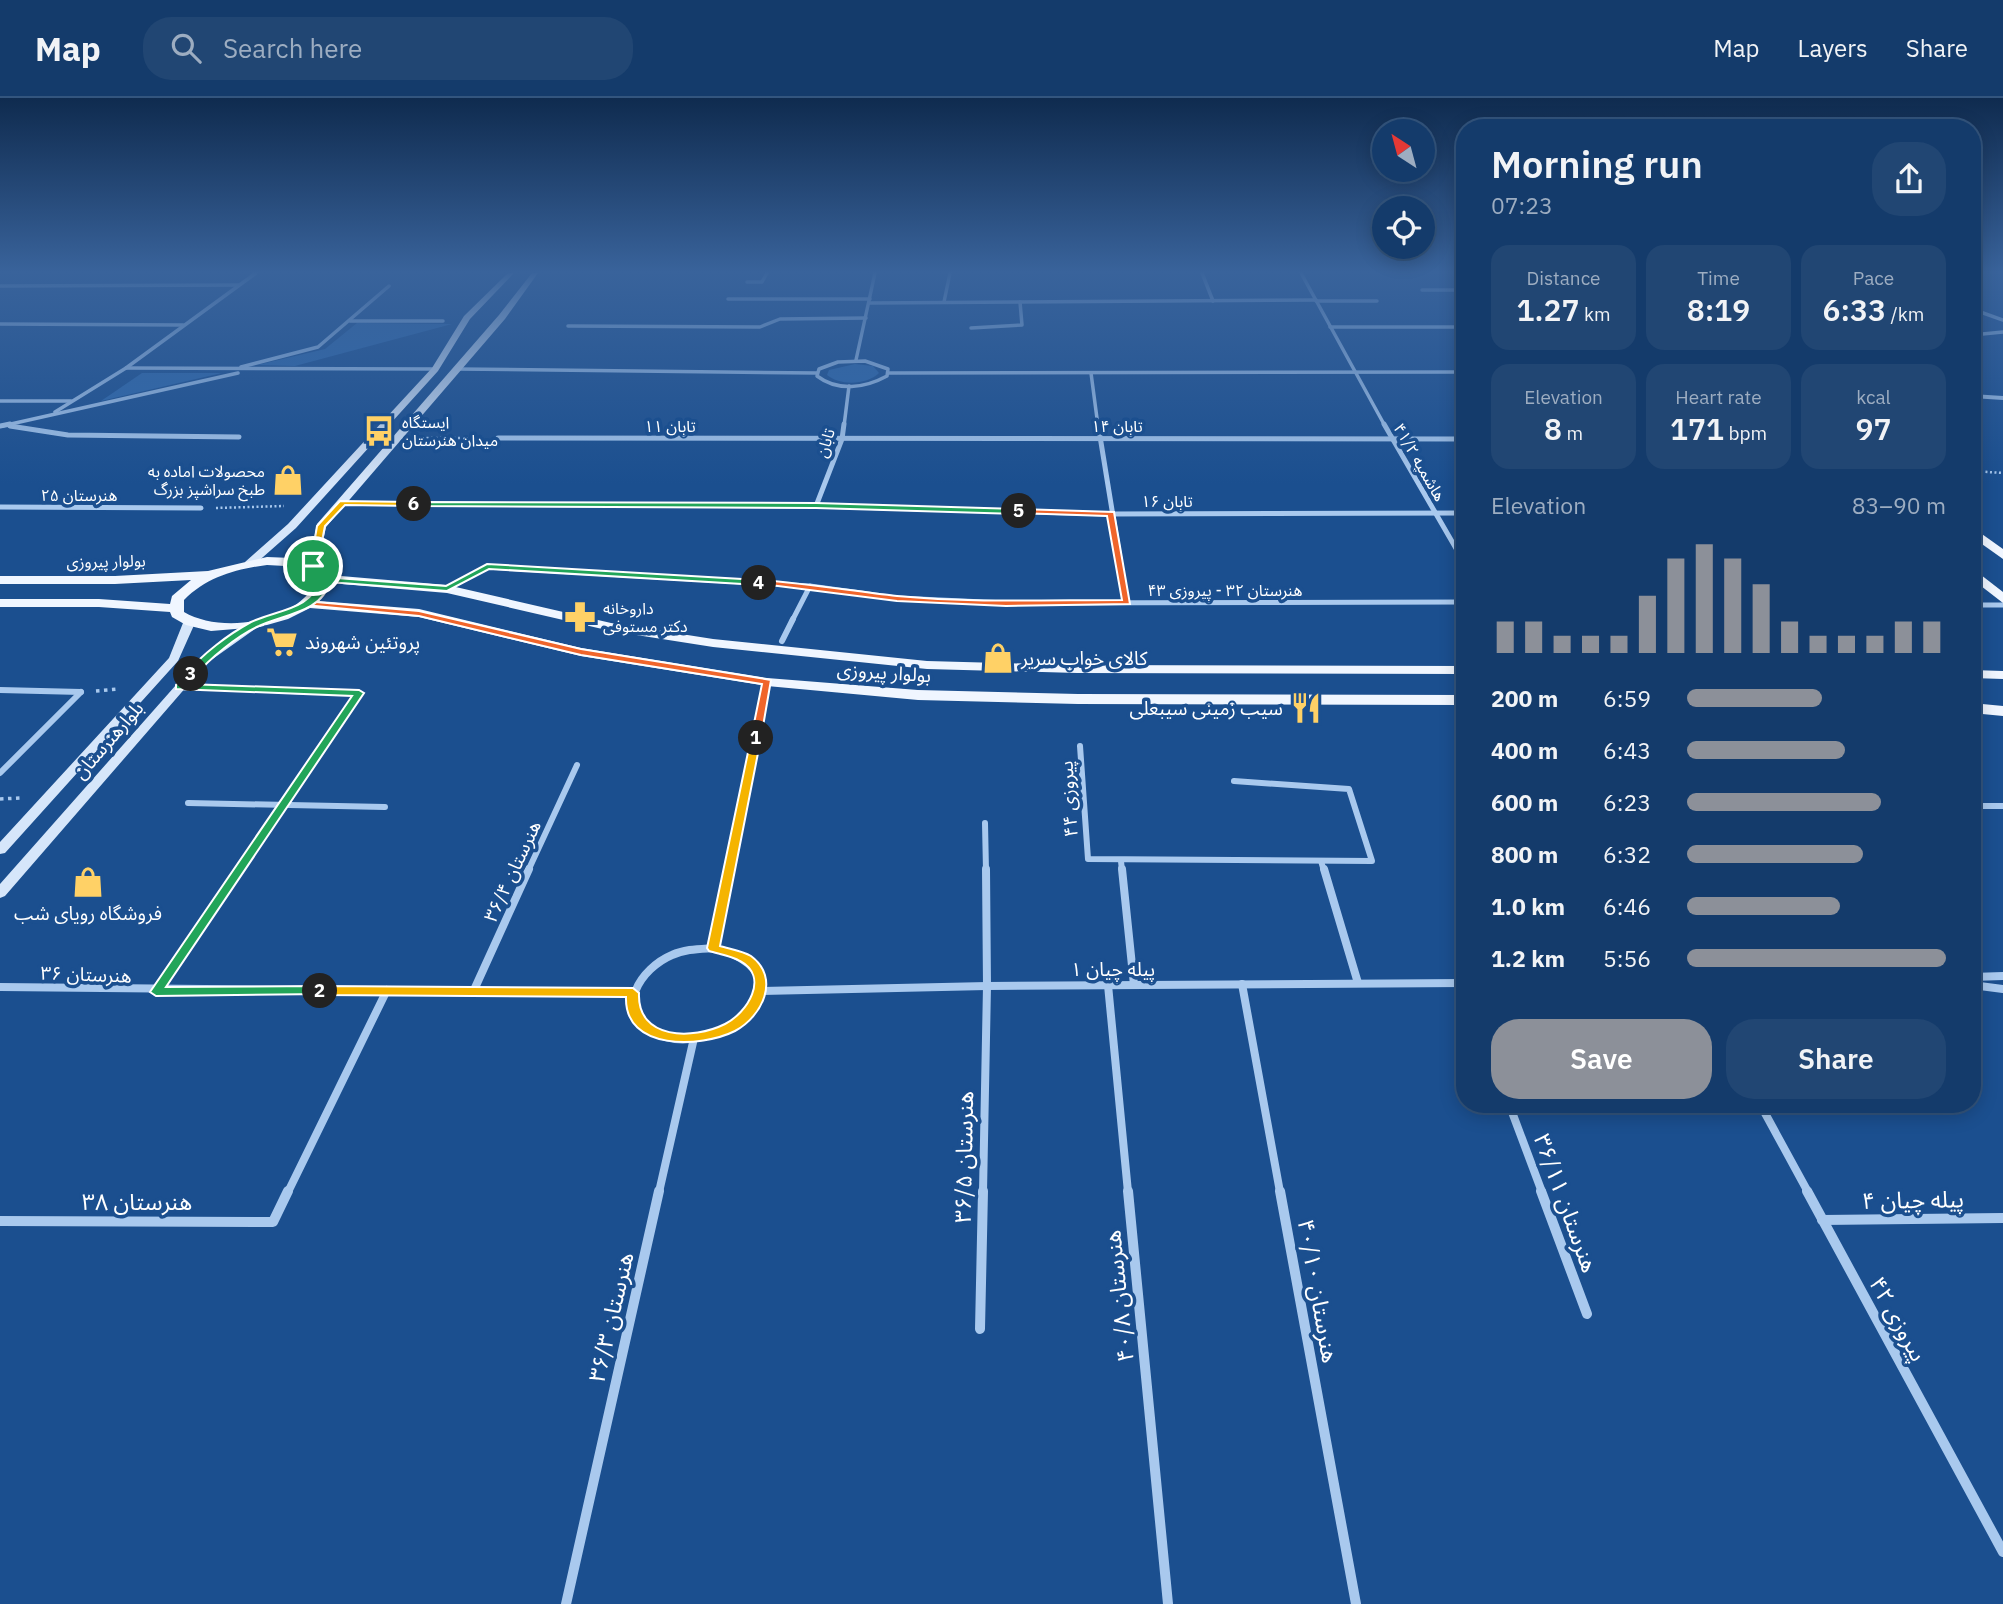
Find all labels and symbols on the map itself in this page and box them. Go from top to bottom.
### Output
north arrow [1372,119,1435,182]
place label: ایستگاه میدان هنرستان [402,412,498,450]
bus stop icon: ایستگاه میدان هنرستان [362,414,396,448]
street label: تابان ۱۱ [644,416,696,436]
street label: تابان ۱۴ [1091,416,1143,436]
street label: هاشمیه ۴۱/۲ [1390,419,1450,505]
street label: تابان [811,426,839,460]
place label: محصولات اماده به طبخ سراشپز بزرگ [148,461,265,502]
shop icon: محصولات اماده به طبخ سراشپز بزرگ [271,463,305,497]
street label: هنرستان ۲۵ [41,485,117,505]
pin: 6 [396,486,432,522]
street label: تابان ۱۶ [1141,491,1193,511]
pin: 5 [1002,494,1036,528]
pin [283,536,343,596]
street label: بولوار پیروزی [66,550,146,573]
pin: 4 [742,566,776,601]
street label: هنرستان ۳۲ - پیروزی ۴۳ [1147,580,1303,601]
place label: داروخانه دکتر مستوفی [603,598,688,636]
pharmacy icon: داروخانه دکتر مستوفی [563,600,597,634]
supermarket icon: پروتئین شهروند [265,625,299,659]
place label: پروتئین شهروند [305,630,420,655]
shop icon: کالای خواب سریر [981,641,1015,675]
place label: کالای خواب سریر [1020,646,1149,670]
pin: 3 [174,656,208,692]
street label: بولوار پیروزی [836,657,932,688]
restaurant icon: سیب زمینی سیبعلی [1289,691,1323,725]
street label: بلوارهنرستان [68,696,148,784]
place label: سیب زمینی سیبعلی [1129,696,1283,720]
pin: 1 [738,720,774,756]
street label: پیروزی ۴۴ [1053,760,1084,838]
street label: هنرستان ۳۶/۴ [478,816,546,926]
shop icon: فروشگاه رویای شب [71,865,105,899]
place label: فروشگاه رویای شب [14,901,162,925]
street label: پیله چیان ۱ [1071,957,1155,982]
street label: هنرستان ۳۶ [40,960,132,988]
pin: 2 [302,974,338,1008]
street label: هنرستان ۳۶/۵ [947,1091,979,1223]
street label: هنرستان ۳۶/۱۱ [1528,1129,1606,1276]
street label: پیله چیان ۴ [1862,1183,1964,1216]
street label: هنرستان ۳۸ [82,1186,192,1216]
street label: هنرستان ۴۰/۱۰ [1292,1217,1346,1365]
street label: هنرستان ۴۰/۸ [1096,1229,1140,1363]
street label: هنرستان ۳۶/۳ [581,1249,640,1385]
street label: پیروزی ۴۲ [1862,1271,1934,1367]

